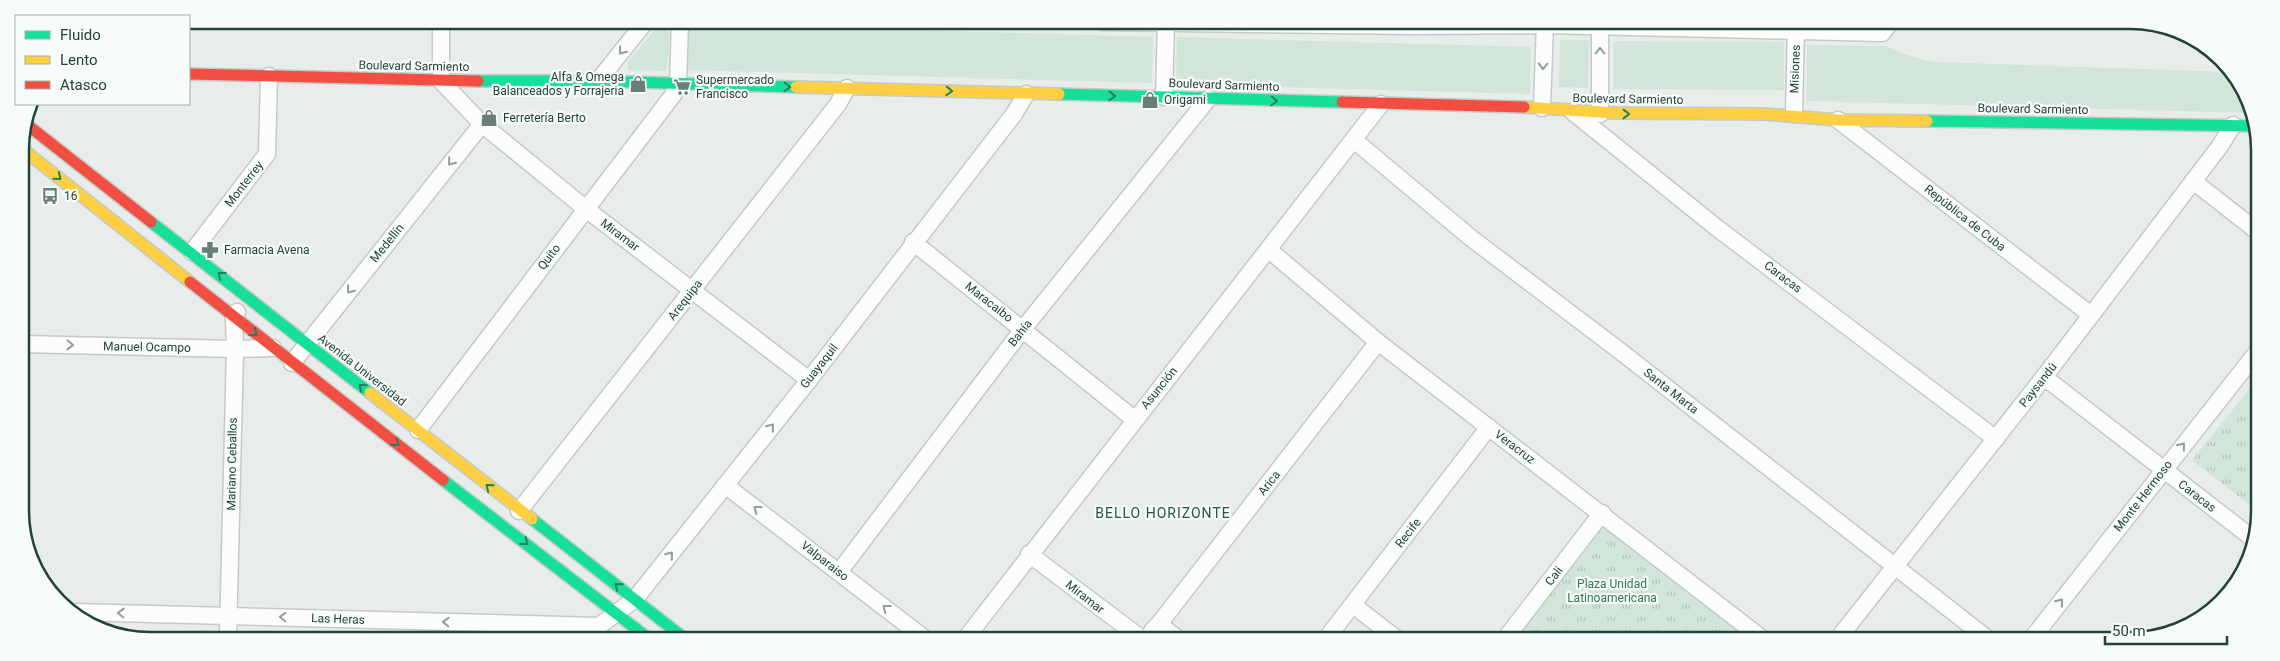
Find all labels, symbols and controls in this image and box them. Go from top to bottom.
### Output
legend [15,15,190,105]
text: Fluido [60,26,101,44]
street label: Misiones [1787,44,1803,94]
one-way arrow [619,45,628,55]
one-way arrow [1595,47,1605,54]
text: Lento [60,51,98,69]
street label: Boulevard Sarmiento [358,58,470,74]
one-way arrow [1538,62,1549,70]
place label: Alfa & Omega Balanceados y Forrajeria [493,70,624,98]
place label: Supermercado Francisco [696,73,774,101]
shop icon: Alfa & Omega Balanceados y Forrajeria [628,74,648,94]
text: Atasco [60,76,107,94]
street label: Boulevard Sarmiento [1168,76,1280,94]
supermarket icon: Supermercado Francisco [672,77,692,97]
one-way arrow [783,81,791,92]
one-way arrow [946,86,954,97]
shop icon: Origami [1140,90,1160,110]
one-way arrow [1108,91,1116,101]
street label: Boulevard Sarmiento [1572,91,1684,107]
place label: Origami [1164,93,1206,107]
one-way arrow [1270,95,1278,106]
street label: Boulevard Sarmiento [1977,101,2089,117]
shop icon: Ferretería Berto [479,108,499,128]
one-way arrow [1622,109,1630,119]
place label: Ferretería Berto [503,111,586,125]
one-way arrow [448,157,457,166]
street label: Monterrey [222,158,266,210]
one-way arrow [53,171,62,180]
street label: República de Cuba [1922,182,2008,254]
bus stop icon: 16 [40,186,60,206]
place label: 16 [64,189,78,203]
street label: Miramar [598,216,642,254]
street label: Medellín [367,221,407,265]
pharmacy icon: Farmacia Avena [200,240,220,260]
street label: Quito [535,241,563,273]
place label: Farmacia Avena [224,243,310,257]
street label: Caracas [1761,258,1805,296]
one-way arrow [218,272,227,280]
street label: Arequipa [665,277,705,323]
street label: Maracaibo [962,279,1016,325]
one-way arrow [346,284,355,293]
street label: Bahía [1005,317,1035,349]
one-way arrow [248,327,257,335]
street label: Avenida Universidad [315,331,409,409]
street label: Manuel Ocampo [103,339,191,355]
one-way arrow [66,340,74,350]
street label: Guayaquil [797,341,841,391]
street label: Paysandú [2016,360,2060,410]
street label: Asunción [1138,364,1180,412]
street label: Santa Marta [1641,365,1701,417]
one-way arrow [359,384,368,392]
street label: Mariano Ceballos [224,417,240,511]
one-way arrow [765,424,774,433]
street label: Veracruz [1492,427,1538,467]
one-way arrow [390,437,400,446]
one-way arrow [2176,443,2185,452]
street label: Monte Hermoso [2111,457,2175,534]
street label: Arica [1255,468,1283,498]
street label: Caracas [2175,477,2219,515]
one-way arrow [486,483,495,492]
district label: BELLO HORIZONTE [1095,505,1231,521]
one-way arrow [754,507,763,515]
street label: Recife [1392,516,1424,550]
one-way arrow [519,536,529,545]
street label: Valparaiso [798,538,852,584]
one-way arrow [665,552,673,561]
street label: Cali [1542,564,1566,588]
park label: Plaza Unidad Latinoamericana [1567,577,1657,605]
street label: Miramar [1063,578,1107,616]
one-way arrow [615,583,624,591]
one-way arrow [2055,599,2063,608]
one-way arrow [883,606,892,614]
one-way arrow [117,608,124,618]
street label: Las Heras [311,611,365,627]
one-way arrow [279,612,287,622]
scale bar [2105,614,2228,646]
one-way arrow [441,616,449,627]
text: 50 m [2112,622,2146,640]

